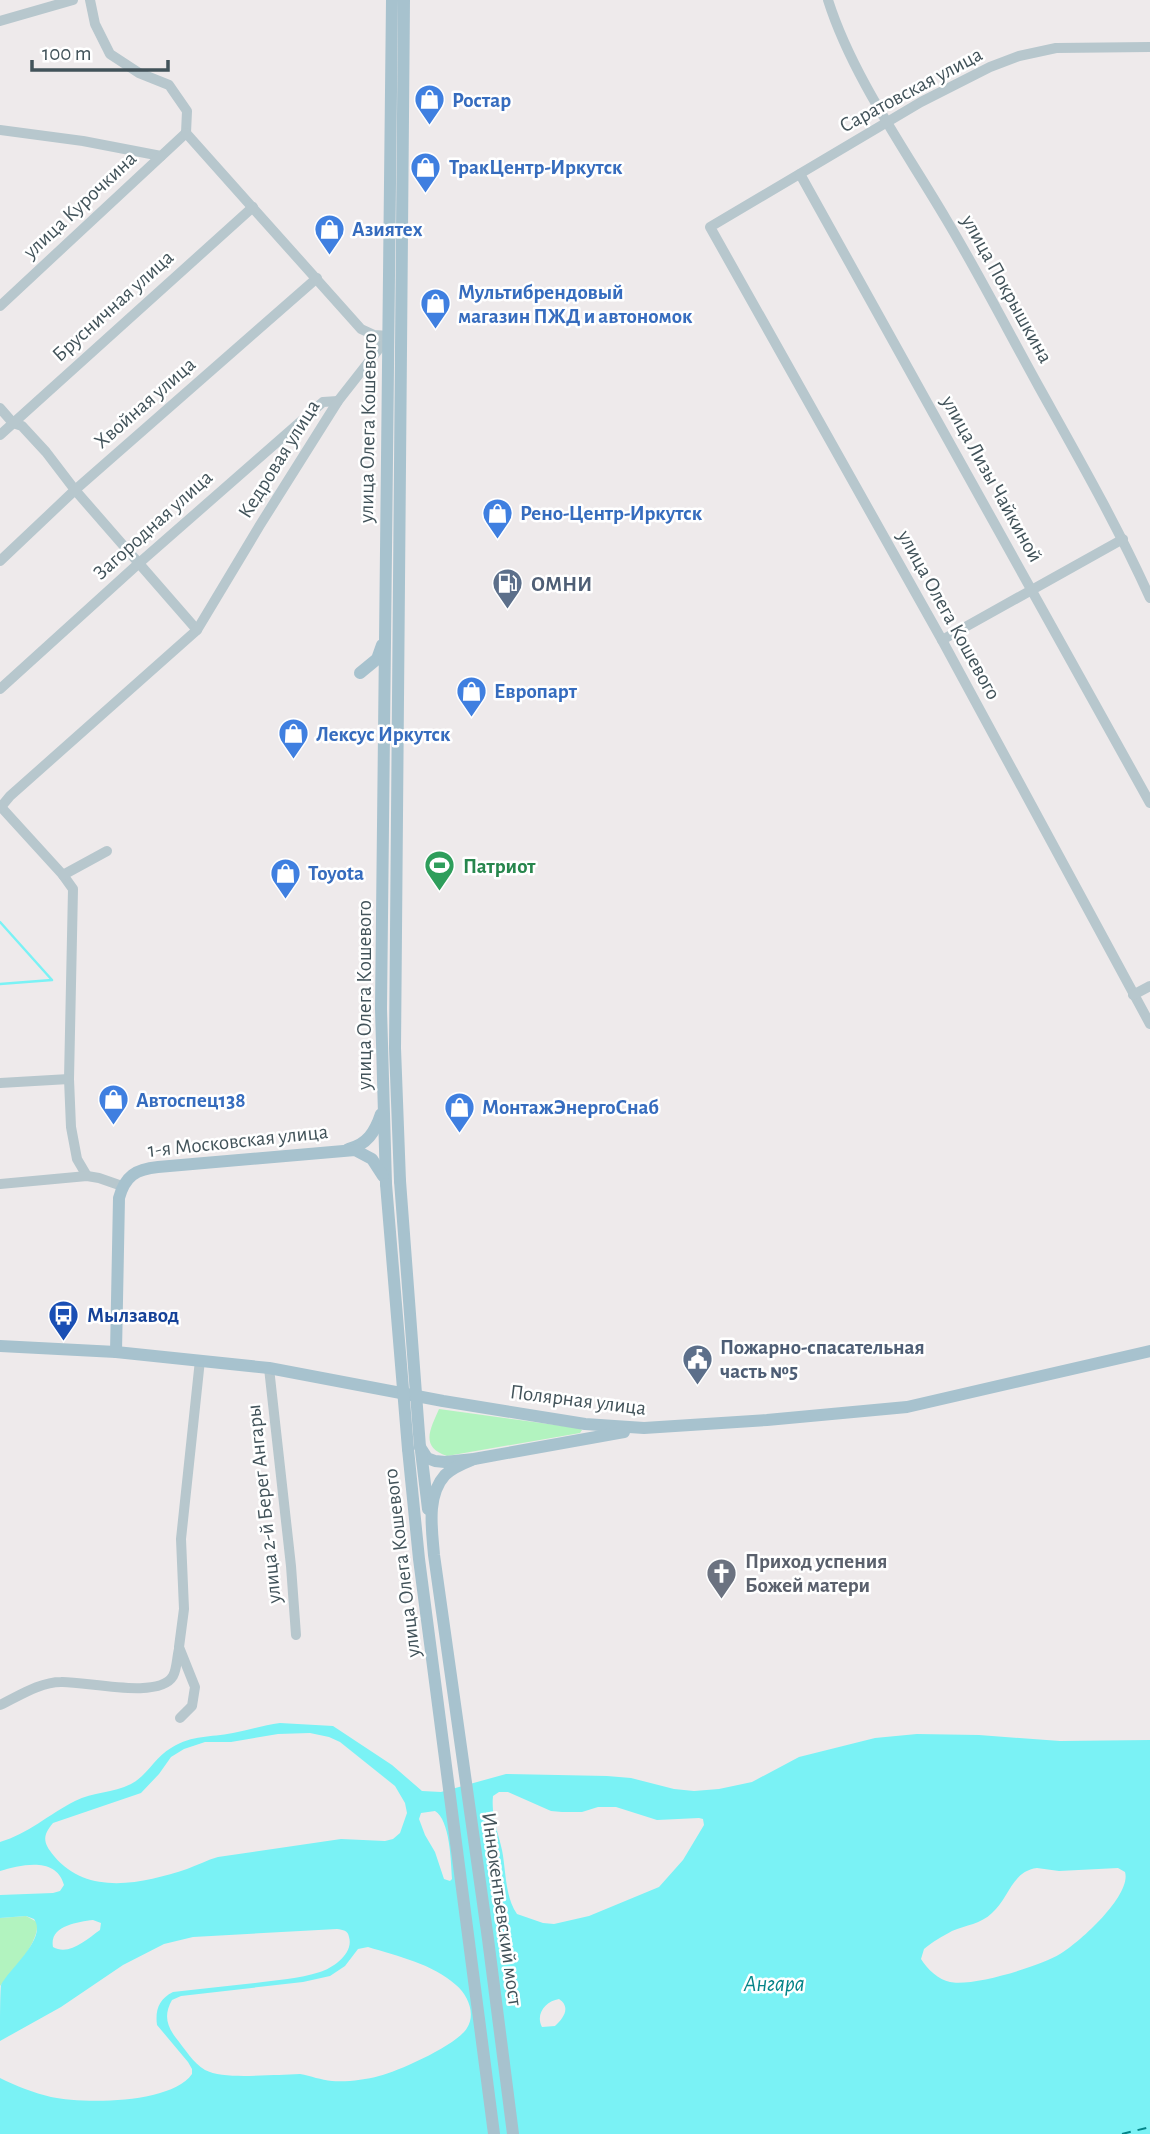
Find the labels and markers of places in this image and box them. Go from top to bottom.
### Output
shop icon: Ростар [412,83,446,127]
place label: Ростар [452,90,511,111]
shop icon: ТракЦентр-Иркутск [409,150,443,194]
place label: ТракЦентр-Иркутск [449,157,623,178]
shop icon: Азиятех [312,212,346,256]
place label: Азиятех [352,219,423,240]
place label: Мультибрендовый магазин ПЖД и автономок [458,282,693,327]
shop icon: Мультибрендовый магазин ПЖД и автономок [418,287,452,331]
shop icon: Рено-Центр-Иркутск [480,496,514,540]
place label: Рено-Центр-Иркутск [520,503,703,524]
fuel station icon: ОМНИ [491,567,525,611]
place label: ОМНИ [531,574,592,595]
shop icon: Европарт [454,674,488,718]
place label: Европарт [494,681,578,702]
shop icon: Лексус Иркутск [276,717,310,761]
place label: Лексус Иркутск [316,724,451,745]
sports icon: Патриот [423,849,457,893]
shop icon: Toyota [268,856,302,900]
place label: Патриот [463,856,536,877]
place label: Toyota [308,863,364,884]
shop icon: Автоспец138 [96,1083,130,1127]
place label: Автоспец138 [136,1090,246,1111]
shop icon: МонтажЭнергоСнаб [442,1090,476,1134]
place label: МонтажЭнергоСнаб [482,1097,659,1118]
bus stop icon: Мылзавод [47,1298,81,1342]
place label: Мылзавод [87,1305,179,1326]
place label: Пожарно-спасательная часть №5 [720,1337,925,1382]
public building icon: Пожарно-спасательная часть №5 [680,1342,714,1386]
place label: Приход успения Божей матери [745,1551,887,1596]
church icon: Приход успения Божей матери [705,1556,739,1600]

